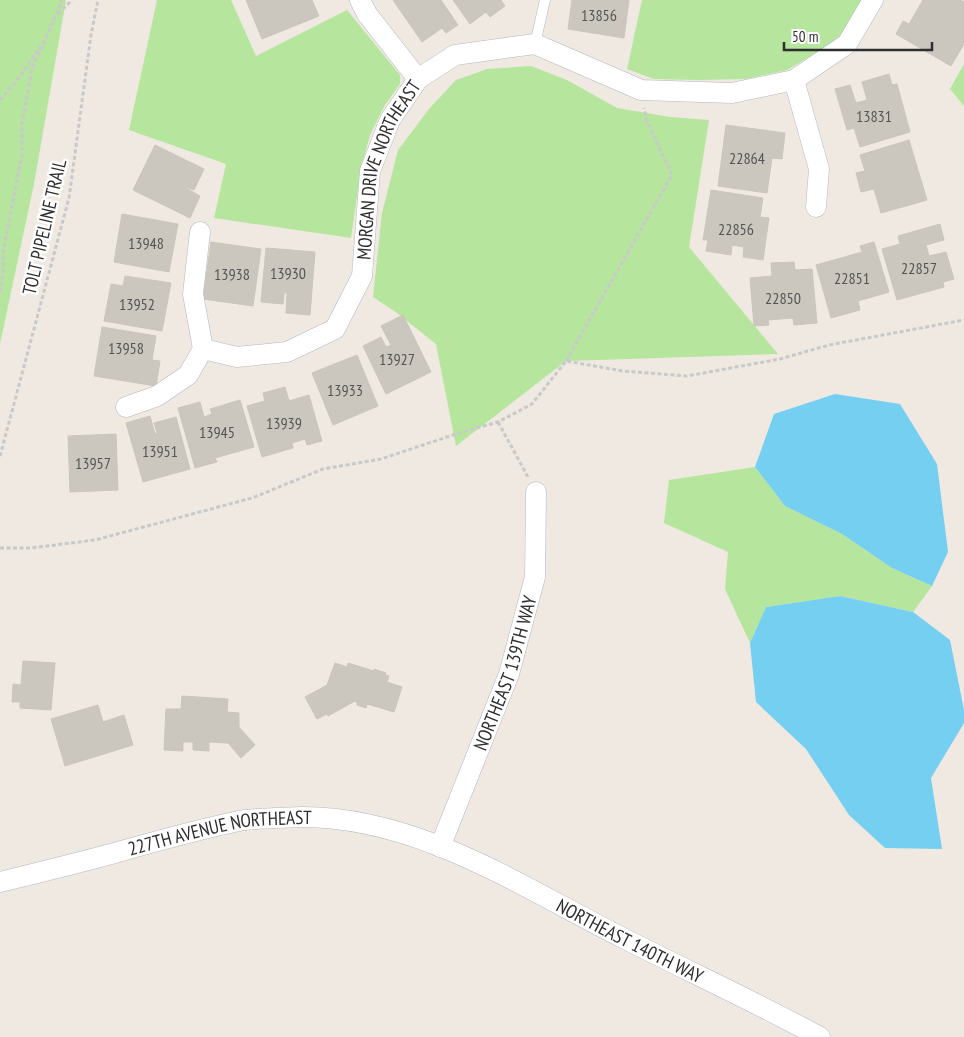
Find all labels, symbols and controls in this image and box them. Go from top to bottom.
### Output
house number: 13856 [581,5,617,25]
scale bar [784,20,932,52]
text: 50 m [792,27,818,46]
street label: MORGAN DRIVE NORTHEAST [351,75,426,261]
house number: 13831 [856,106,892,126]
house number: 22864 [729,148,765,168]
street label: TOLT PIPELINE TRAIL [17,157,71,297]
house number: 22856 [718,219,754,239]
house number: 13948 [128,233,164,253]
house number: 22857 [901,258,937,278]
house number: 13930 [270,263,306,283]
house number: 13938 [214,264,250,284]
house number: 22851 [834,268,870,288]
house number: 22850 [765,288,801,308]
house number: 13952 [119,294,155,314]
house number: 13958 [108,338,144,358]
house number: 13927 [379,349,415,369]
house number: 13933 [327,380,363,400]
house number: 13939 [266,413,302,433]
house number: 13945 [199,422,235,442]
house number: 13951 [142,441,178,461]
house number: 13957 [75,453,111,473]
street label: NORTHEAST 139TH WAY [468,593,542,754]
street label: 227TH AVENUE NORTHEAST [125,805,312,861]
street label: NORTHEAST 140TH WAY [552,893,708,988]

